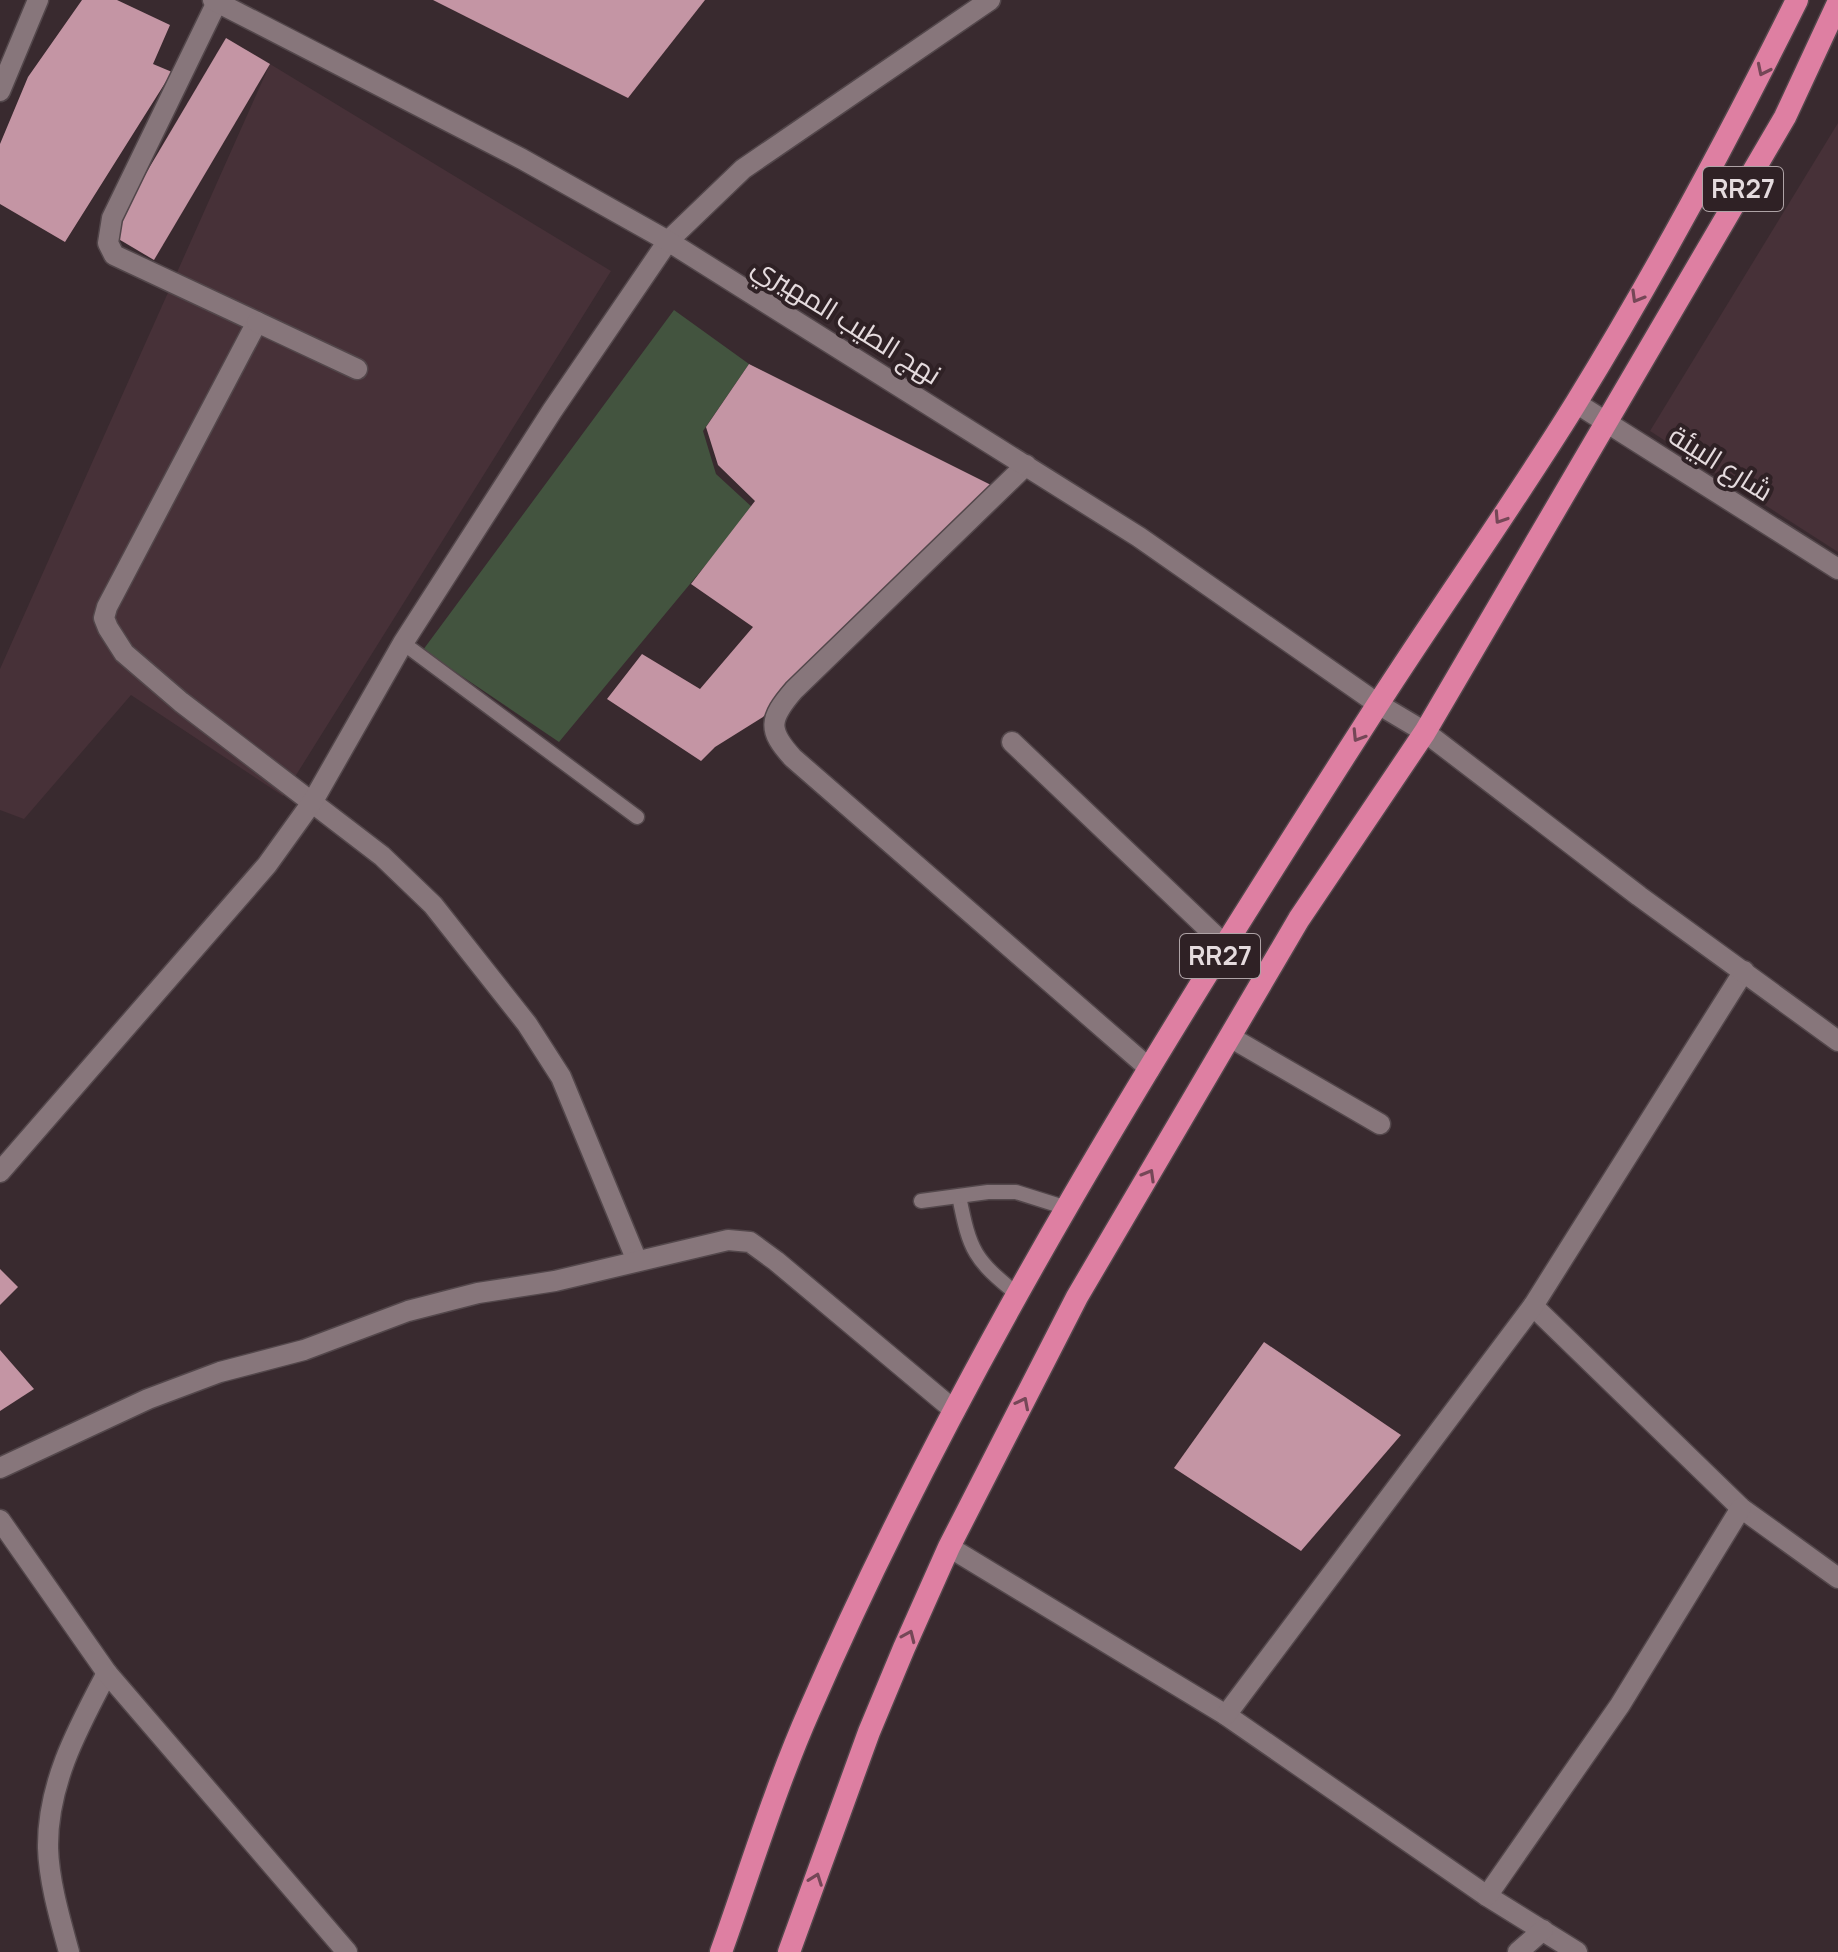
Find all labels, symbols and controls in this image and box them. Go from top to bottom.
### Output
one-way arrow [1757,61,1772,76]
road number: RR27 [1703,167,1783,211]
street label: نهج الطيب المهيري [744,246,949,396]
one-way arrow [1631,288,1647,303]
street label: شارع البيئة [1662,415,1781,510]
one-way arrow [1495,510,1510,524]
one-way arrow [1352,727,1368,742]
road number: RR27 [1180,934,1260,978]
one-way arrow [1139,1169,1155,1184]
one-way arrow [1014,1396,1029,1411]
one-way arrow [900,1630,916,1644]
one-way arrow [806,1873,823,1887]

